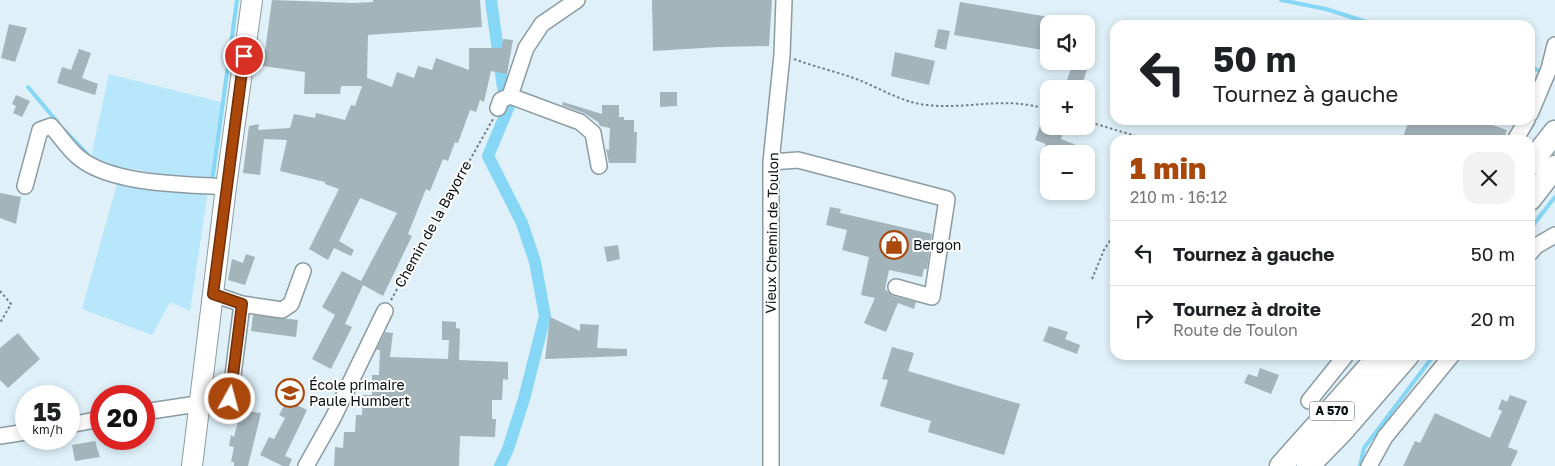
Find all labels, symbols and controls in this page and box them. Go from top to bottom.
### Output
map controls [1040,15,1095,200]
button: sound [1040,15,1095,70]
pin [223,35,265,77]
text: 50 m [1213,38,1296,80]
icon: left [1130,40,1195,105]
icon: arrive [230,42,258,70]
button: + [1040,80,1095,135]
text: Tournez à gauche [1213,80,1398,107]
button: − [1040,145,1095,200]
text: 1 min [1130,150,1206,186]
street label: Vieux Chemin de Toulon [762,152,781,314]
button: close [1463,152,1515,204]
street label: Chemin de la Bayorre [391,157,475,290]
text: 210 m · 16:12 [1130,187,1227,207]
shop icon: Bergon [879,230,909,260]
place label: Bergon [913,236,961,253]
icon: left [1130,239,1158,267]
text: Tournez à gauche [1173,242,1334,265]
text: 50 m [1471,242,1515,265]
text: Tournez à droite [1173,297,1321,320]
icon: right [1130,304,1158,332]
text: 20 m [1471,307,1515,330]
text: Route de Toulon [1173,320,1298,340]
position arrow [203,372,255,424]
place label: École primaire Paule Humbert [309,376,410,409]
school or university icon: École primaire Paule Humbert [275,378,305,408]
speed limit sign: 20 [90,385,155,450]
text: 15 [33,396,62,427]
road number: A 570 [1310,402,1354,421]
text: km/h [32,422,63,437]

